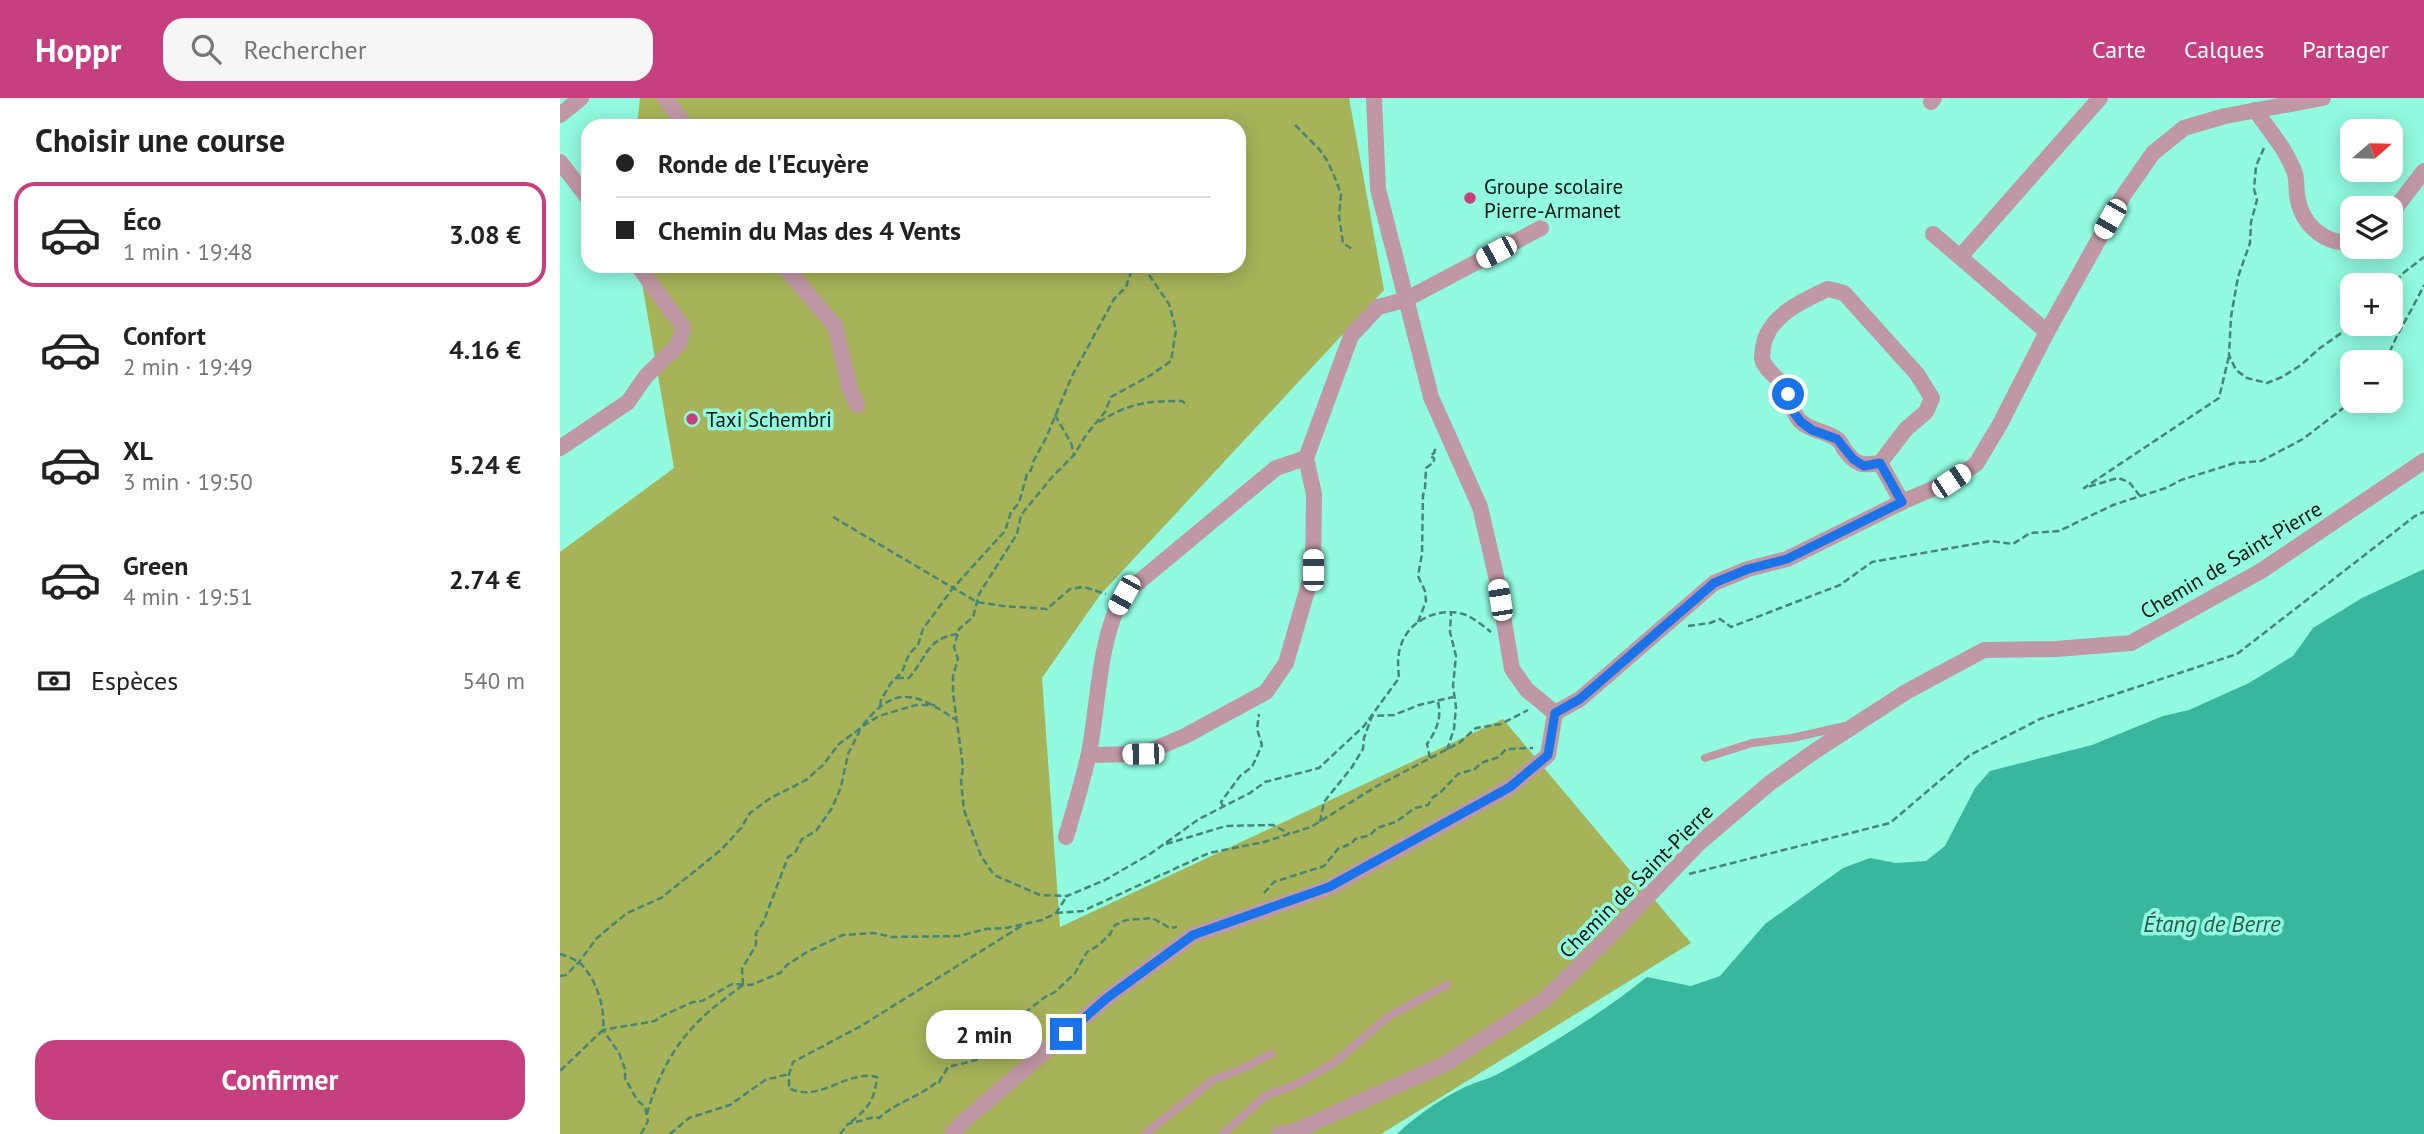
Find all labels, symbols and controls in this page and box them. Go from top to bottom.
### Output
search box [163,18,653,81]
text: Hoppr [35,28,121,71]
icon: search [187,30,225,68]
text: Rechercher [243,33,367,66]
text: Carte [2092,34,2146,65]
text: Calques [2184,34,2264,65]
text: Partager [2302,34,2389,65]
text: Choisir une course [35,119,285,161]
north arrow [2340,119,2403,182]
map controls [2340,119,2403,413]
text: Ronde de l'Ecuyère [658,147,869,180]
place label: Groupe scolaire Pierre-Armanet [1484,173,1623,224]
marker: Groupe scolaire Pierre-Armanet [1462,190,1478,206]
car [2091,196,2130,242]
button: layers [2340,196,2403,259]
icon: car [39,203,102,266]
text: Éco [123,204,161,237]
text: Chemin du Mas des 4 Vents [658,214,961,247]
text: 3.08 € [449,218,521,251]
car [1473,233,1520,271]
text: 1 min · 19:48 [123,237,253,266]
button: + [2340,273,2403,336]
icon: car [39,318,102,381]
text: Confort [123,319,206,352]
text: 4.16 € [449,333,521,366]
button: − [2340,350,2403,413]
text: 2 min · 19:49 [123,352,253,381]
route start [1772,378,1804,410]
place label: Taxi Schembri [706,406,832,433]
marker: Taxi Schembri [684,411,700,427]
icon: car [39,433,102,496]
text: XL [123,434,153,467]
text: 5.24 € [449,448,521,481]
car [1928,461,1975,501]
text: 3 min · 19:50 [123,467,253,496]
street label: Chemin de Saint-Pierre [2135,495,2327,625]
icon: car [39,548,102,611]
text: Green [123,549,188,582]
car [1303,549,1324,591]
text: 2.74 € [449,563,521,596]
car [1105,572,1144,618]
car [1487,578,1514,622]
text: 4 min · 19:51 [123,582,253,611]
icon: cash [35,662,73,700]
text: Espèces [91,664,178,697]
text: 540 m [463,666,525,695]
car [1122,743,1165,765]
street label: Chemin de Saint-Pierre [1553,798,1719,964]
water label: Étang de Berre [2143,909,2281,938]
callout: 2 min [926,1010,1042,1058]
route end [1050,1018,1082,1050]
text: 2 min [956,1020,1012,1049]
button: Confirmer [35,1040,525,1120]

